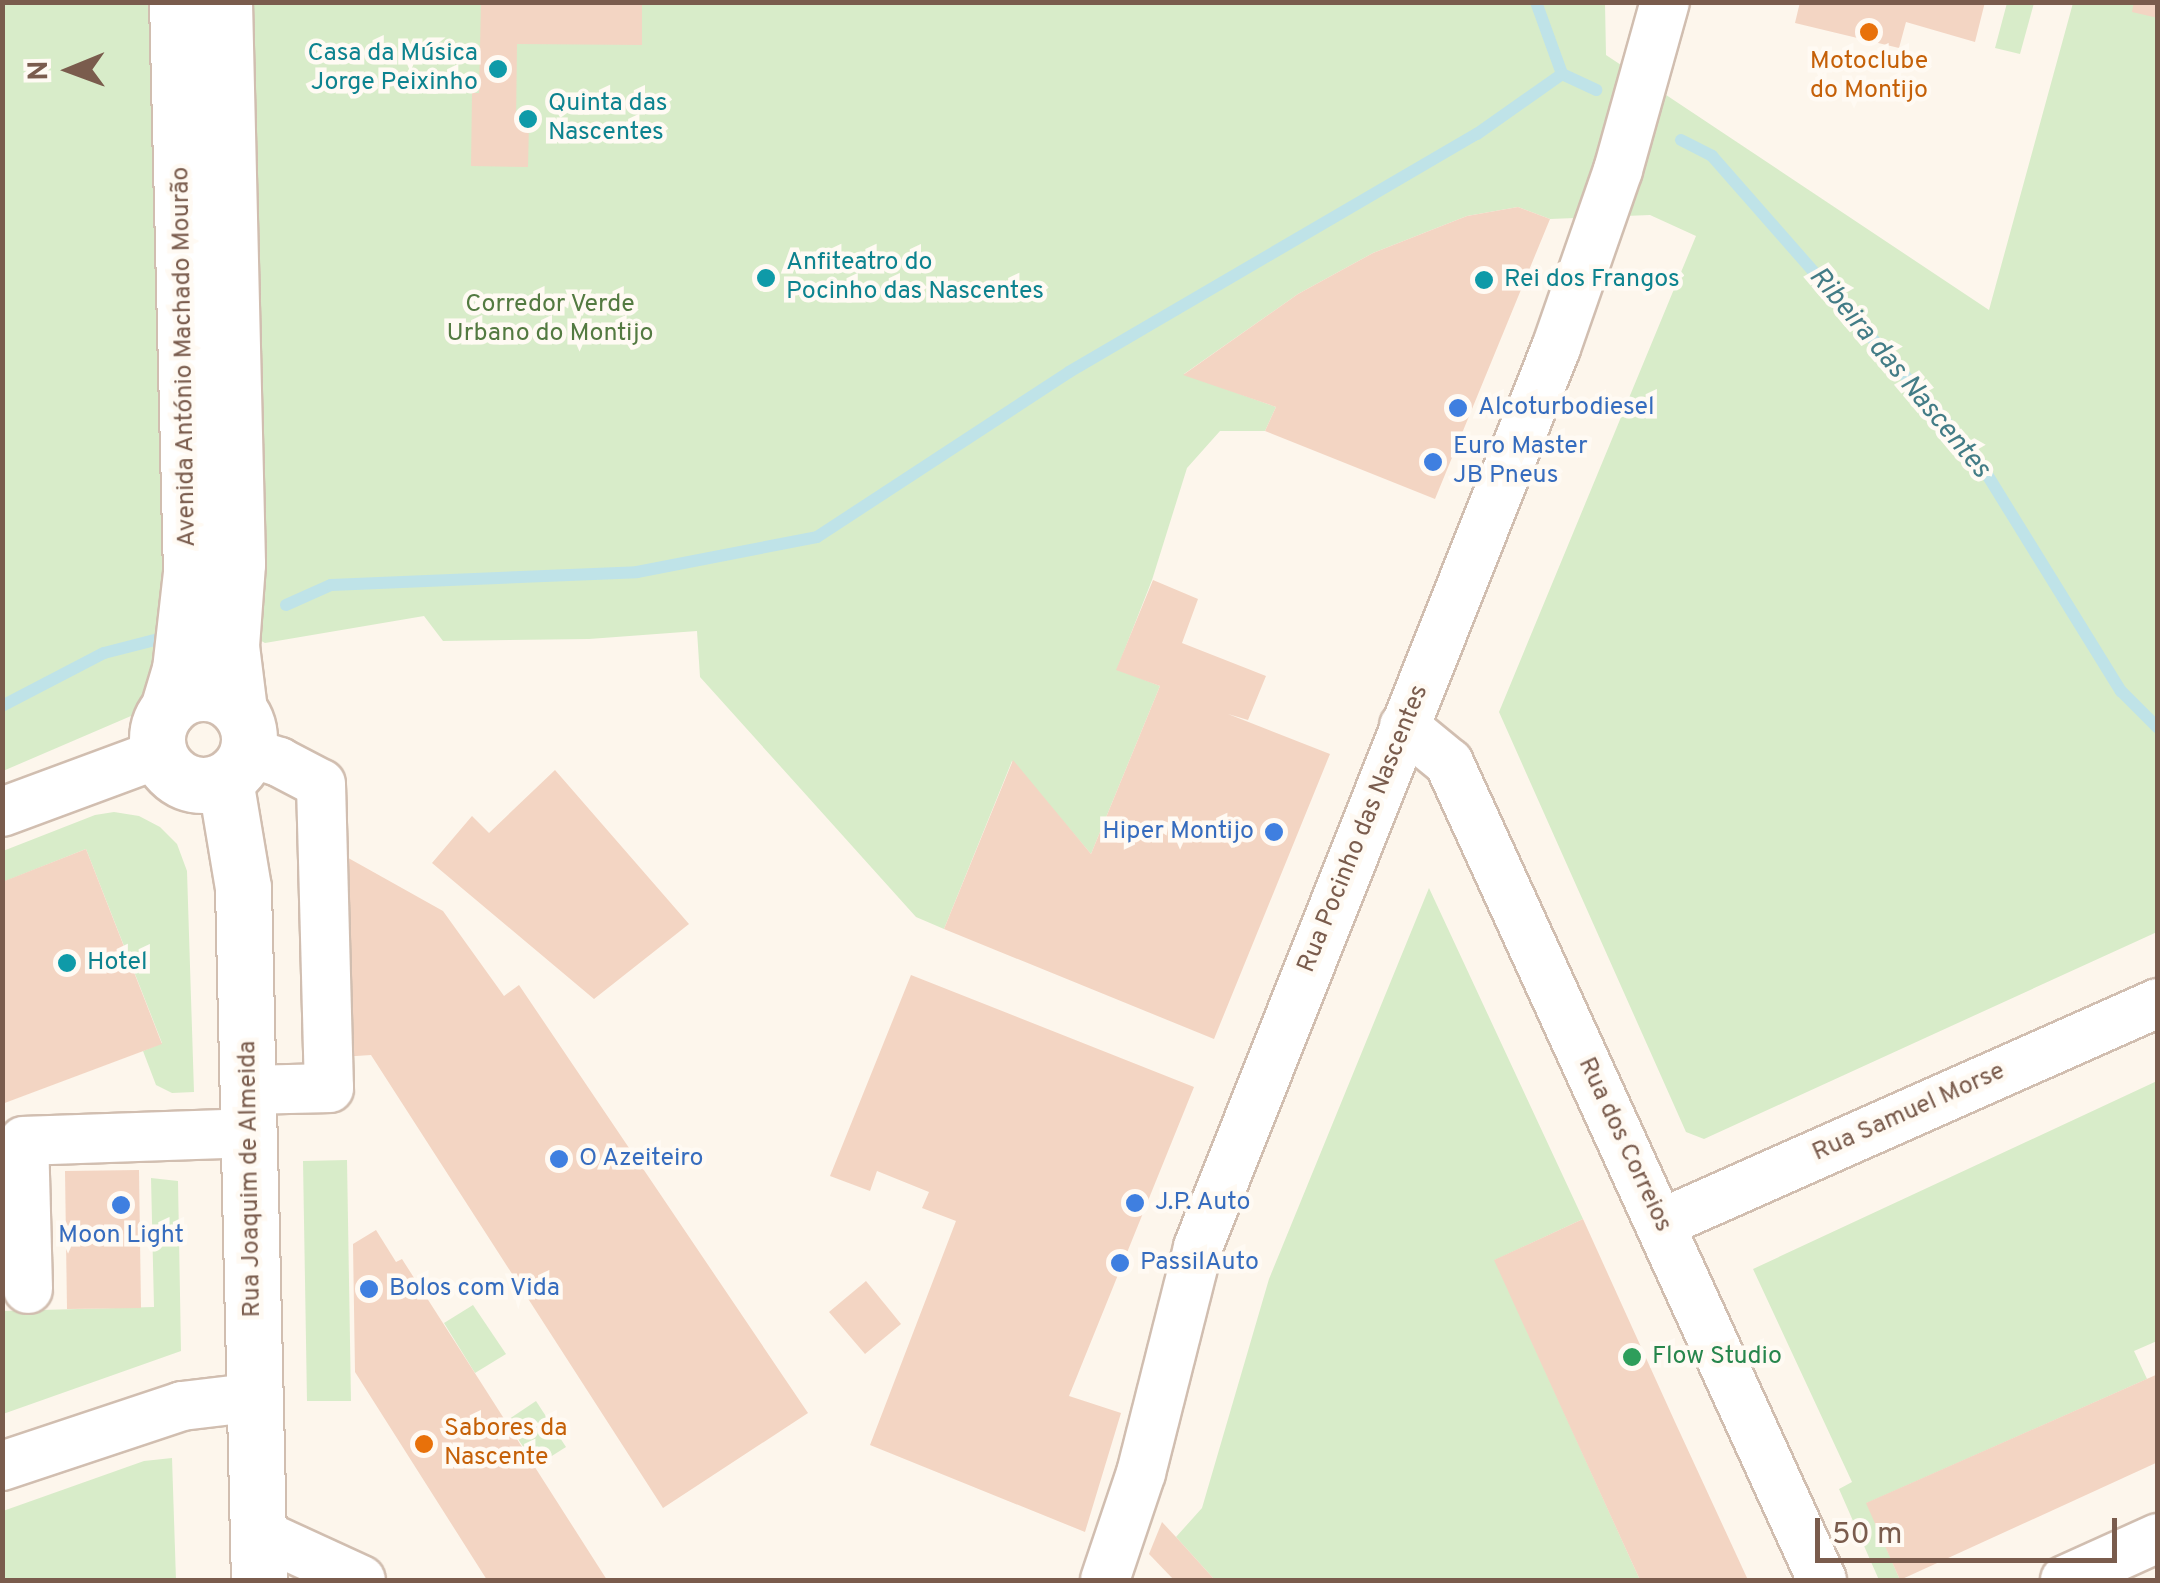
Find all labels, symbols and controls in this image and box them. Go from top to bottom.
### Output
north arrow [20,20,120,120]
marker: Motoclube do Montijo [1858,21,1880,43]
place label: Casa da Música Jorge Peixinho [307,40,478,99]
place label: Motoclube do Montijo [1810,48,1928,107]
marker: Casa da Música Jorge Peixinho [487,58,509,80]
text: N [22,60,58,81]
place label: Quinta das Nascentes [548,90,668,149]
marker: Quinta das Nascentes [517,108,539,130]
street label: Avenida António Machado Mourão [167,166,203,548]
place label: Anfiteatro do Pocinho das Nascentes [786,249,1044,308]
water label: Ribeira das Nascentes [1801,261,1997,485]
place label: Rei dos Frangos [1504,265,1680,295]
marker: Anfiteatro do Pocinho das Nascentes [755,267,777,289]
marker: Rei dos Frangos [1473,269,1495,291]
park label: Corredor Verde Urbano do Montijo [447,291,653,350]
place label: Alcoturbodiesel [1478,393,1654,423]
marker: Alcoturbodiesel [1447,397,1469,419]
place label: Euro Master JB Pneus [1453,433,1588,492]
marker: Euro Master JB Pneus [1422,451,1444,473]
street label: Rua Pocinho das Nascentes [1292,681,1436,977]
place label: Hiper Montijo [1102,817,1254,847]
marker: Hiper Montijo [1263,821,1285,843]
place label: Hotel [87,948,147,978]
marker: Hotel [56,952,78,974]
street label: Rua Joaquim de Almeida [234,1040,268,1318]
street label: Rua dos Correios [1570,1053,1678,1237]
street label: Rua Samuel Morse [1808,1057,2010,1169]
place label: O Azeiteiro [579,1144,704,1174]
marker: O Azeiteiro [548,1148,570,1170]
place label: J.P. Auto [1155,1188,1251,1218]
marker: J.P. Auto [1124,1192,1146,1214]
marker: Moon Light [110,1194,132,1216]
place label: Moon Light [58,1221,184,1251]
place label: PassilAuto [1140,1248,1259,1278]
marker: PassilAuto [1109,1252,1131,1274]
place label: Bolos com Vida [389,1274,561,1304]
marker: Bolos com Vida [358,1278,380,1300]
place label: Flow Studio [1652,1342,1782,1372]
marker: Flow Studio [1621,1346,1643,1368]
place label: Sabores da Nascente [444,1415,567,1474]
marker: Sabores da Nascente [413,1433,435,1455]
scale bar [1820,1498,2122,1560]
text: 50 m [1832,1517,1902,1554]

